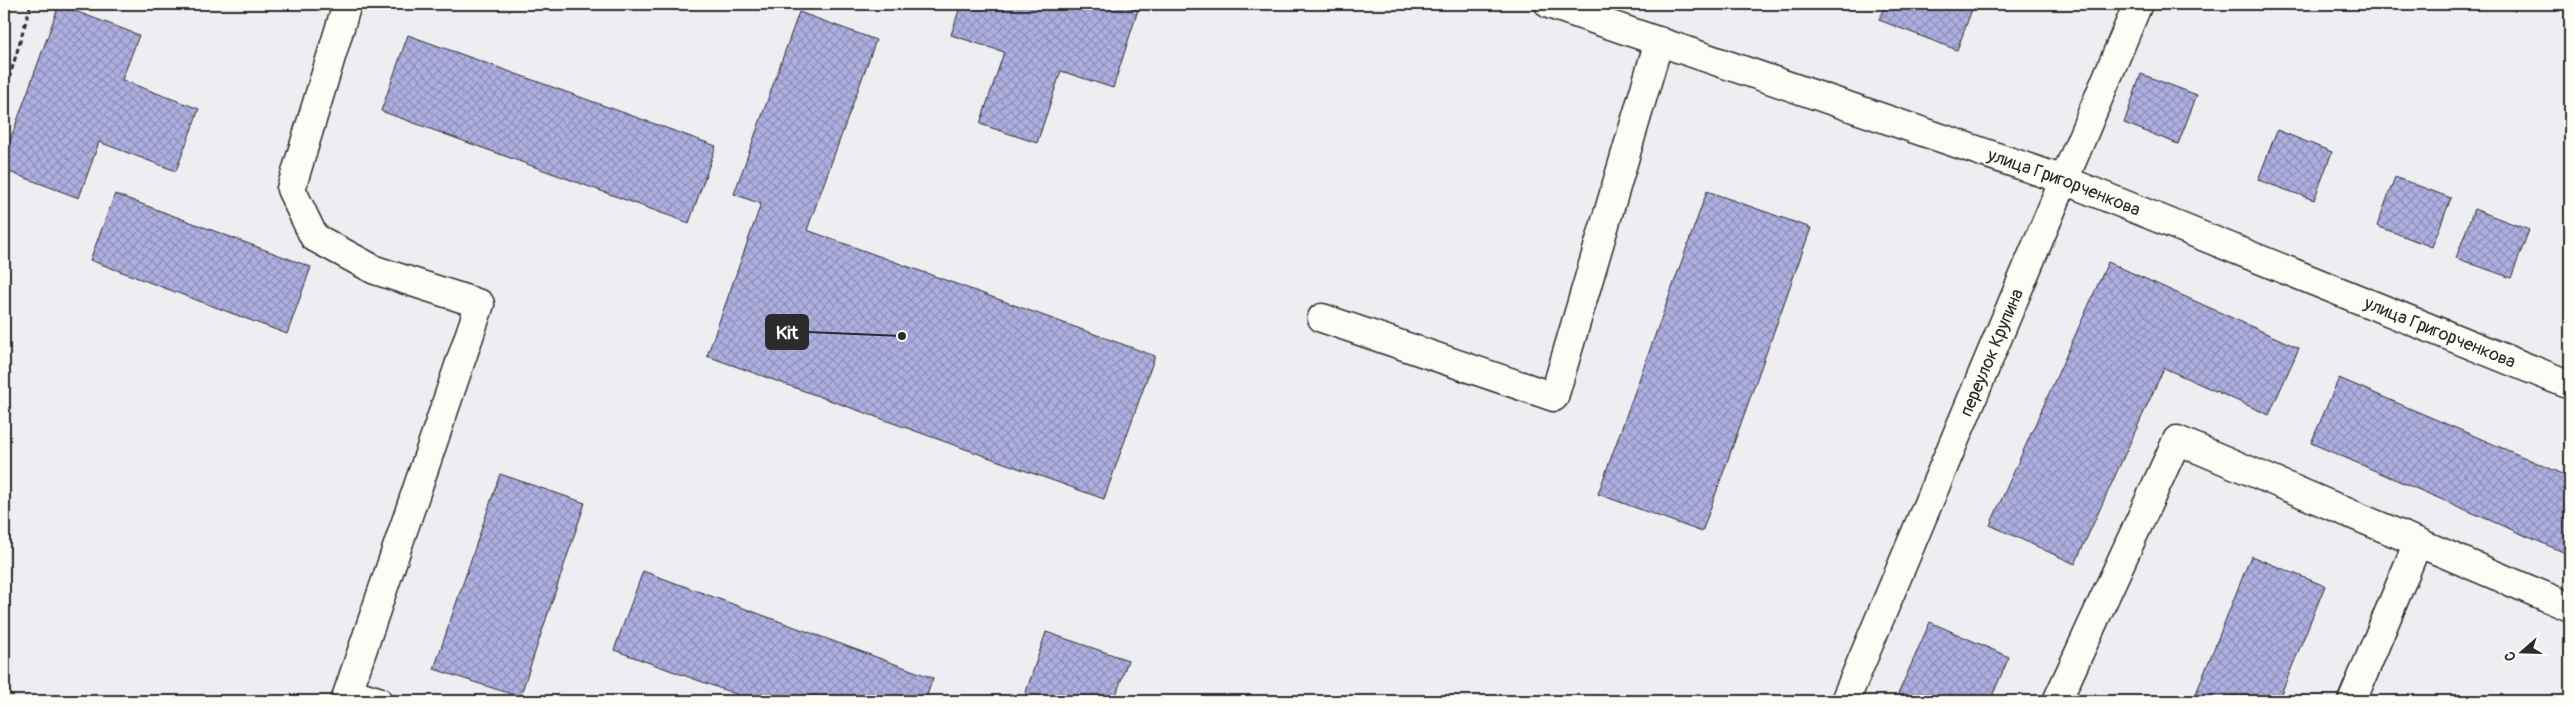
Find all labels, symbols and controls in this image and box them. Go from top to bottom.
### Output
street label: улица Григорченкова [1984,143,2144,222]
street label: переулок Крупина [1955,285,2029,420]
street label: улица Григорченкова [2360,291,2519,374]
callout: Kit [766,315,808,349]
text: Kit [776,321,800,345]
north arrow [2496,628,2546,678]
text: С [2501,649,2520,663]

